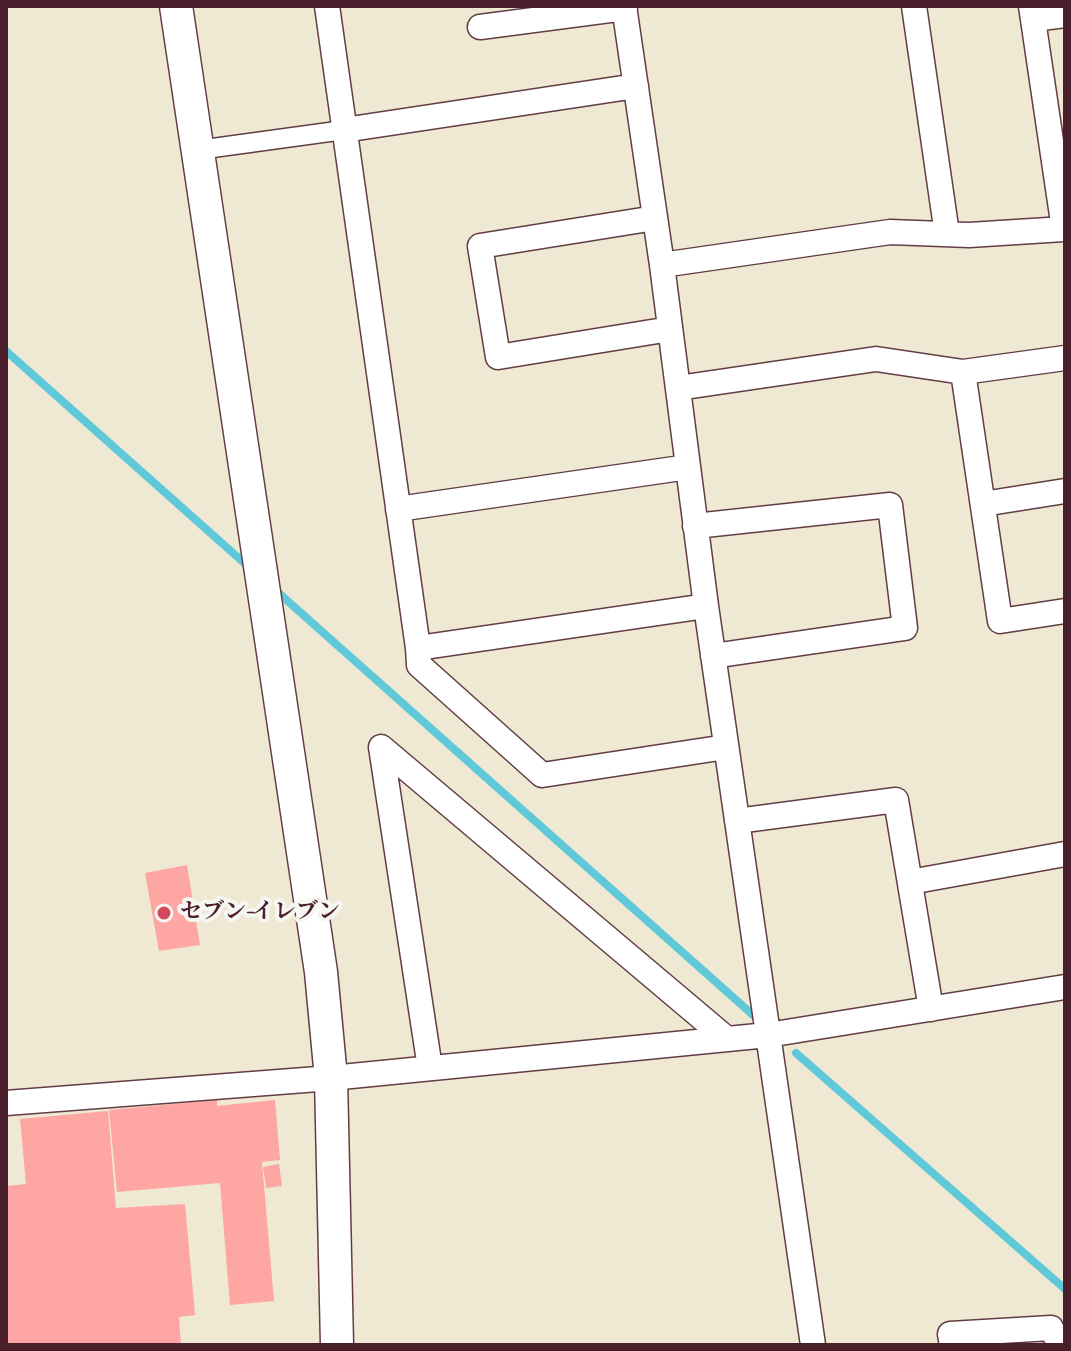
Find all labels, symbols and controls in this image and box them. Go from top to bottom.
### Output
place label: セブン-イレブン [180,900,340,926]
marker: セブン-イレブン [155,904,173,922]

